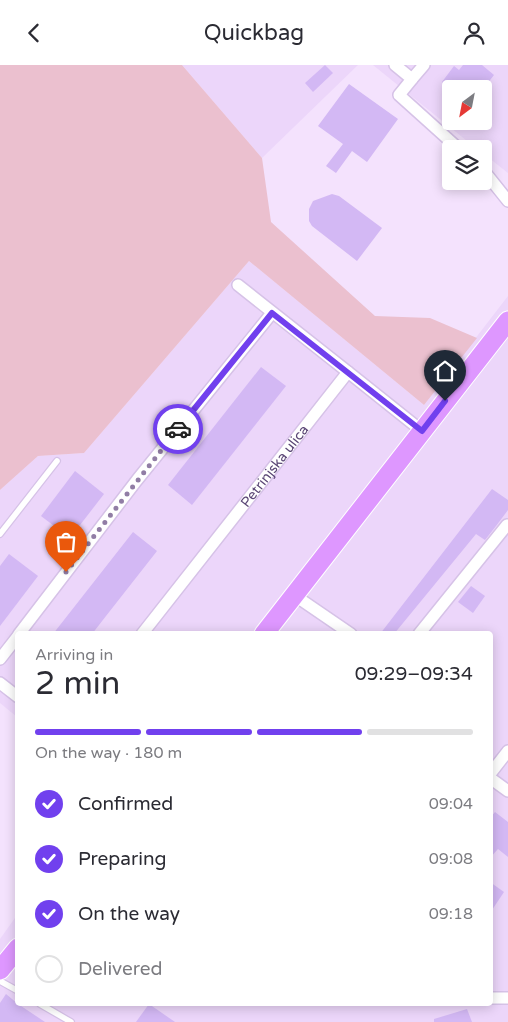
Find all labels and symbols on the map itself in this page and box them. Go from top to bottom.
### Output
north arrow [442,80,492,130]
pin [424,350,466,401]
courier [153,404,203,454]
street label: Petrinjska ulica [237,421,312,510]
pin [45,521,87,572]

